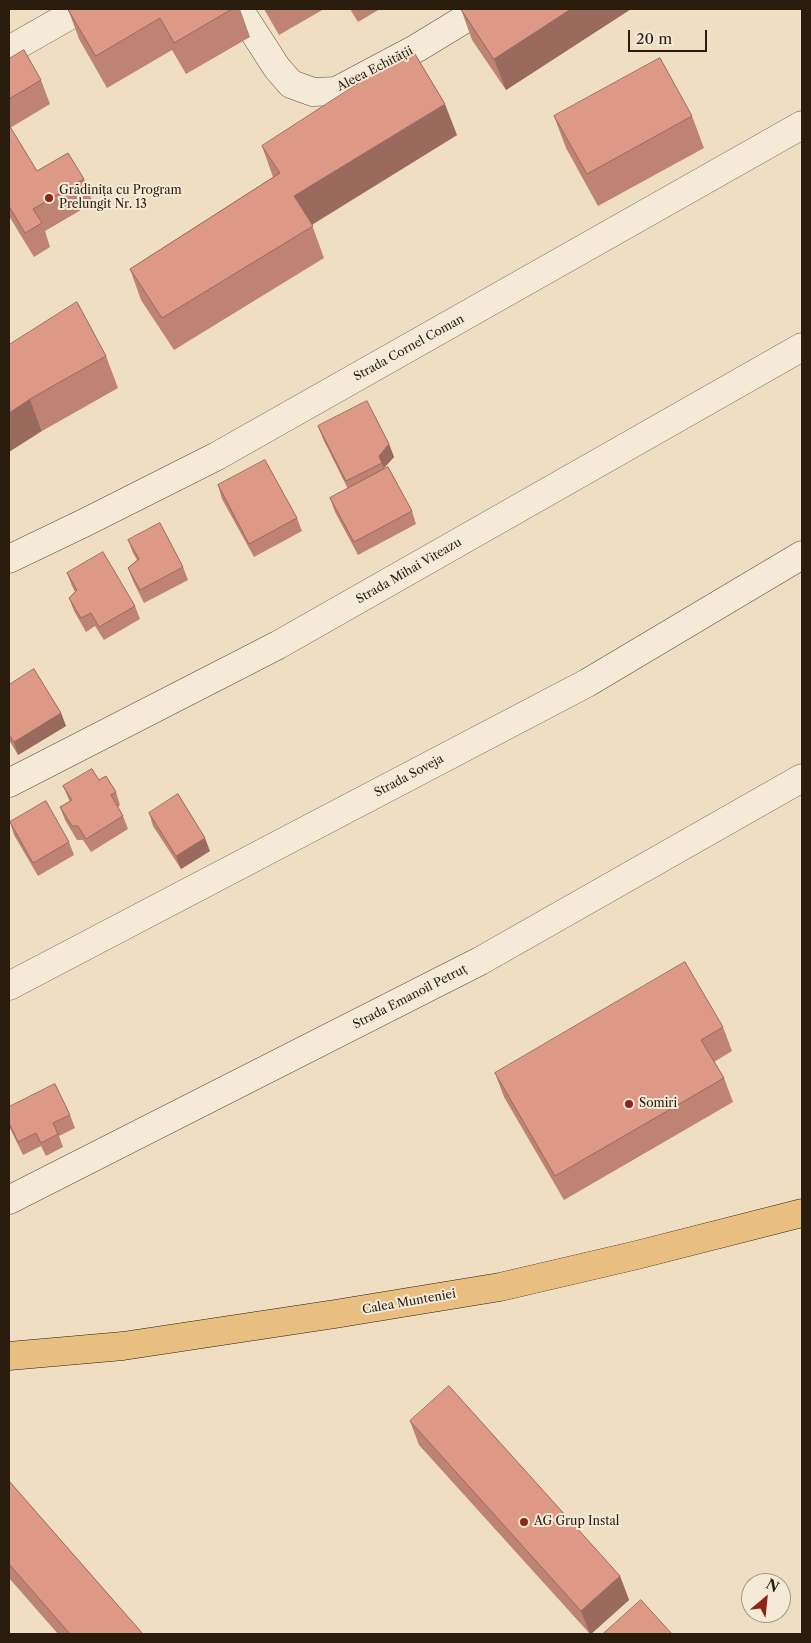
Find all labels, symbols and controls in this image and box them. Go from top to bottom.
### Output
scale bar [631,20,710,52]
text: 20 m [636,29,672,48]
street label: Aleea Echității [335,44,415,94]
place label: Grădinița cu Program Prelungit Nr. 13 [59,184,182,212]
marker: Grădinița cu Program Prelungit Nr. 13 [43,192,55,204]
street label: Strada Cornel Coman [351,312,467,384]
street label: Strada Mihai Viteazu [354,535,464,607]
street label: Strada Soveja [372,752,446,800]
street label: Strada Emanoil Petruț [351,962,469,1032]
place label: Somiri [639,1097,677,1111]
marker: Somiri [623,1098,635,1110]
street label: Calea Munteniei [361,1287,457,1317]
place label: AG Grup Instal [534,1515,619,1529]
marker: AG Grup Instal [518,1516,530,1528]
north arrow [741,1573,791,1623]
text: N [763,1575,782,1596]

